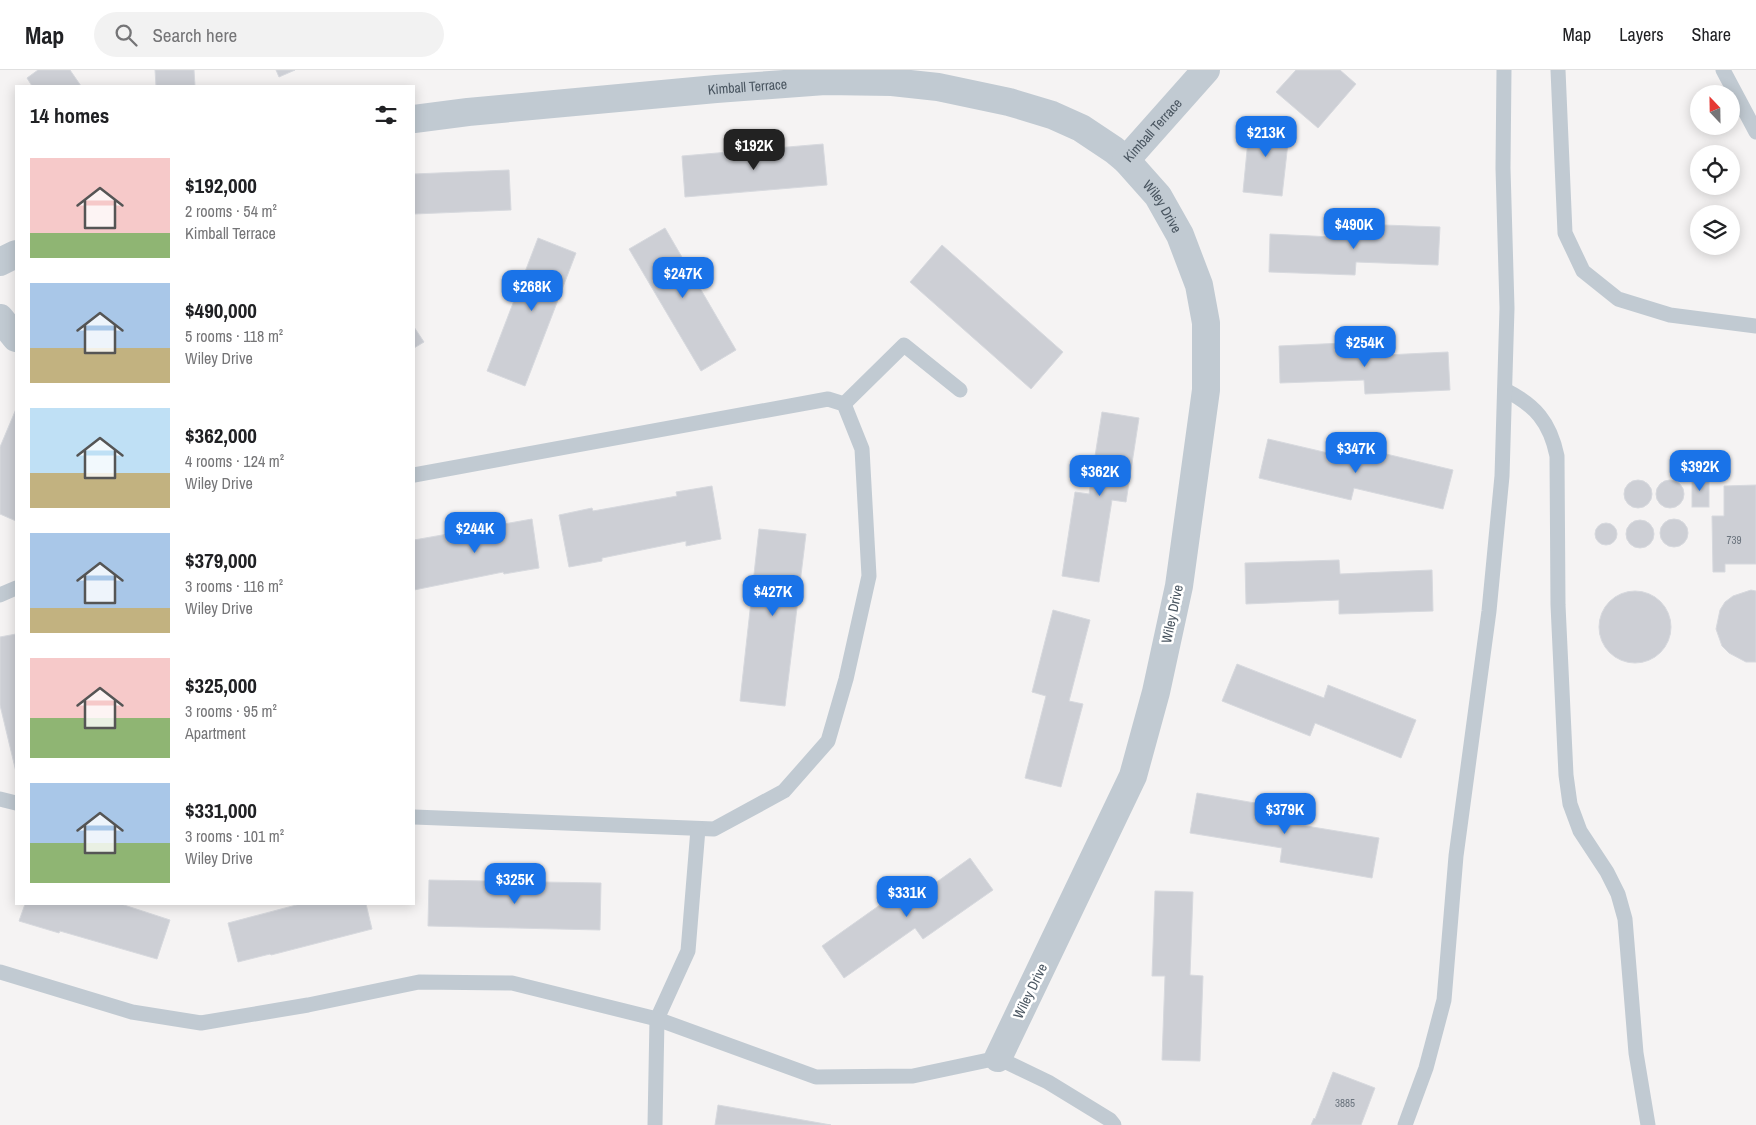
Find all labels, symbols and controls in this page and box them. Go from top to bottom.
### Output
search box [94,12,444,57]
text: Map [25,19,64,51]
icon: search [112,21,140,49]
text: Search here [152,22,237,48]
text: Map [1563,22,1591,47]
text: Layers [1619,22,1664,47]
text: Share [1692,22,1731,47]
street label: Kimball Terrace [707,75,788,99]
north arrow [1690,85,1740,135]
map controls [1690,85,1740,255]
street label: Kimball Terrace [1119,94,1186,166]
text: 14 homes [30,101,109,130]
icon: filters [372,101,400,129]
pin: $213K [1231,116,1301,158]
text: $213K [1247,121,1285,143]
pin: $192K [719,128,789,171]
text: $192K [735,134,773,156]
button: locate [1690,145,1740,195]
text: $192,000 [185,171,257,200]
street label: Wiley Drive [1139,176,1186,236]
icon: home [70,178,130,238]
text: 2 rooms · 54 m² [185,200,277,222]
button: layers [1690,205,1740,255]
pin: $490K [1319,208,1389,250]
text: $490K [1335,213,1373,235]
text: Kimball Terrace [185,222,276,244]
pin: $247K [648,256,718,299]
text: $247K [664,262,702,284]
pin: $268K [497,270,567,312]
text: $268K [513,275,551,297]
text: $490,000 [185,296,257,325]
icon: home [70,303,130,363]
text: 5 rooms · 118 m² [185,325,283,347]
pin: $254K [1330,326,1400,368]
text: $254K [1346,331,1384,353]
text: Wiley Drive [185,347,253,369]
text: $362,000 [185,421,257,450]
icon: home [70,428,130,488]
pin: $347K [1321,432,1391,474]
text: $347K [1337,437,1375,459]
text: 4 rooms · 124 m² [185,450,284,472]
pin: $392K [1665,450,1735,492]
pin: $362K [1065,454,1135,497]
text: $392K [1681,455,1719,477]
text: $362K [1081,460,1119,482]
text: Wiley Drive [185,472,253,494]
pin: $244K [440,512,510,554]
text: $244K [456,517,494,539]
house number: 739 [1726,533,1742,547]
text: $379,000 [185,546,257,575]
icon: home [70,553,130,613]
pin: $427K [738,574,808,617]
text: 3 rooms · 116 m² [185,575,283,597]
text: $427K [754,580,792,602]
street label: Wiley Drive [1157,583,1187,645]
text: Wiley Drive [185,597,253,619]
text: $325,000 [185,671,257,700]
icon: home [70,678,130,738]
text: 3 rooms · 95 m² [185,700,277,722]
text: Apartment [185,722,246,744]
pin: $379K [1250,792,1320,835]
text: $331,000 [185,796,257,825]
text: $379K [1266,798,1304,820]
icon: home [70,803,130,863]
text: 3 rooms · 101 m² [185,825,284,847]
text: Wiley Drive [185,847,253,869]
pin: $325K [480,862,550,905]
text: $325K [496,868,534,890]
pin: $331K [872,876,942,918]
text: $331K [888,881,926,903]
street label: Wiley Drive [1009,960,1051,1022]
house number: 3885 [1335,1096,1355,1110]

